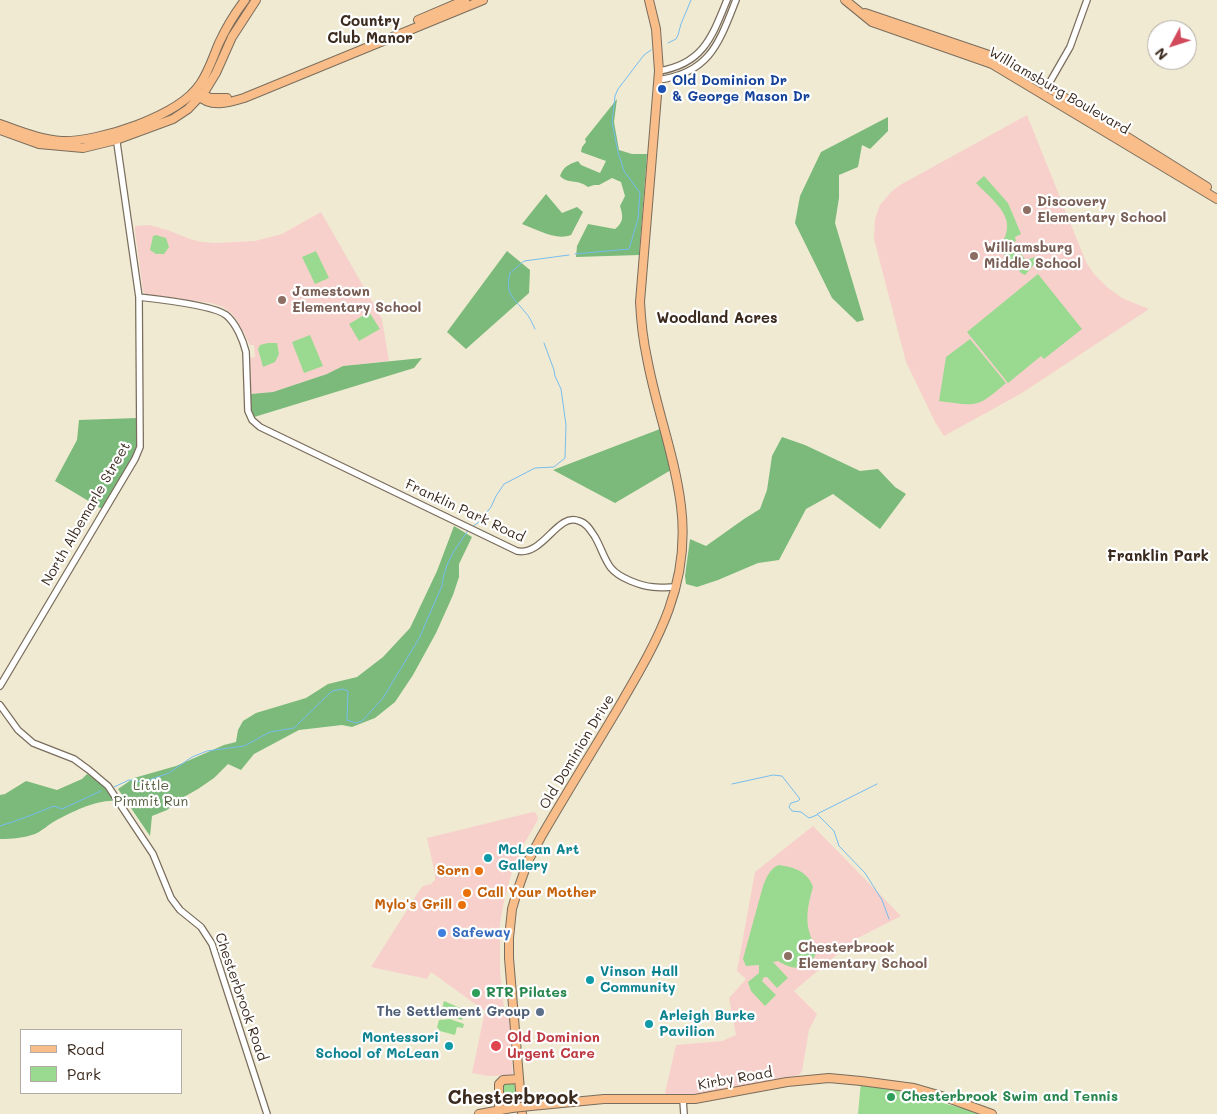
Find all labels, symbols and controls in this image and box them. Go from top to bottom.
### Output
district label: Country Club Manor [327,12,413,47]
north arrow [1147,20,1197,70]
street label: Williamsburg Boulevard [986,44,1132,138]
text: N [1150,44,1172,65]
place label: Old Dominion Dr & George Mason Dr [672,73,810,105]
marker: Old Dominion Dr & George Mason Dr [656,83,668,95]
place label: Discovery Elementary School [1037,194,1166,226]
marker: Discovery Elementary School [1021,204,1033,216]
place label: Williamsburg Middle School [984,240,1081,272]
marker: Williamsburg Middle School [968,250,980,262]
place label: Jamestown Elementary School [292,284,421,316]
marker: Jamestown Elementary School [276,294,288,306]
district label: Woodland Acres [657,309,777,327]
street label: North Albemarle Street [38,439,134,589]
street label: Franklin Park Road [403,476,527,546]
district label: Franklin Park [1107,547,1209,565]
street label: Old Dominion Drive [536,692,618,812]
park label: Little Pimmit Run [114,778,188,810]
place label: McLean Art Gallery [498,842,579,874]
marker: McLean Art Gallery [482,852,494,864]
place label: Sorn [436,863,469,879]
marker: Sorn [473,865,485,877]
place label: Call Your Mother [477,885,596,901]
marker: Call Your Mother [461,887,473,899]
place label: Mylo's Grill [375,897,452,913]
marker: Mylo's Grill [456,899,468,911]
place label: Safeway [452,925,511,941]
marker: Safeway [436,927,448,939]
street label: Chesterbrook Road [211,931,271,1063]
place label: Chesterbrook Elementary School [798,940,927,972]
marker: Chesterbrook Elementary School [782,950,794,962]
place label: Vinson Hall Community [600,964,678,996]
marker: Vinson Hall Community [584,974,596,986]
place label: RTR Pilates [486,985,567,1001]
marker: RTR Pilates [470,987,482,999]
place label: The Settlement Group [376,1004,530,1020]
marker: The Settlement Group [534,1006,546,1018]
place label: Arleigh Burke Pavilion [659,1008,755,1040]
marker: Arleigh Burke Pavilion [643,1018,655,1030]
legend [20,1029,182,1094]
place label: Montessori School of McLean [316,1030,439,1062]
place label: Old Dominion Urgent Care [507,1030,600,1062]
text: Road [67,1039,104,1059]
marker: Old Dominion Urgent Care [489,1039,503,1053]
marker: Montessori School of McLean [443,1040,455,1052]
text: Park [67,1064,101,1084]
street label: Kirby Road [696,1064,774,1094]
district label: Chesterbrook [448,1087,578,1109]
place label: Chesterbrook Swim and Tennis [901,1089,1118,1105]
marker: Chesterbrook Swim and Tennis [885,1091,897,1103]

